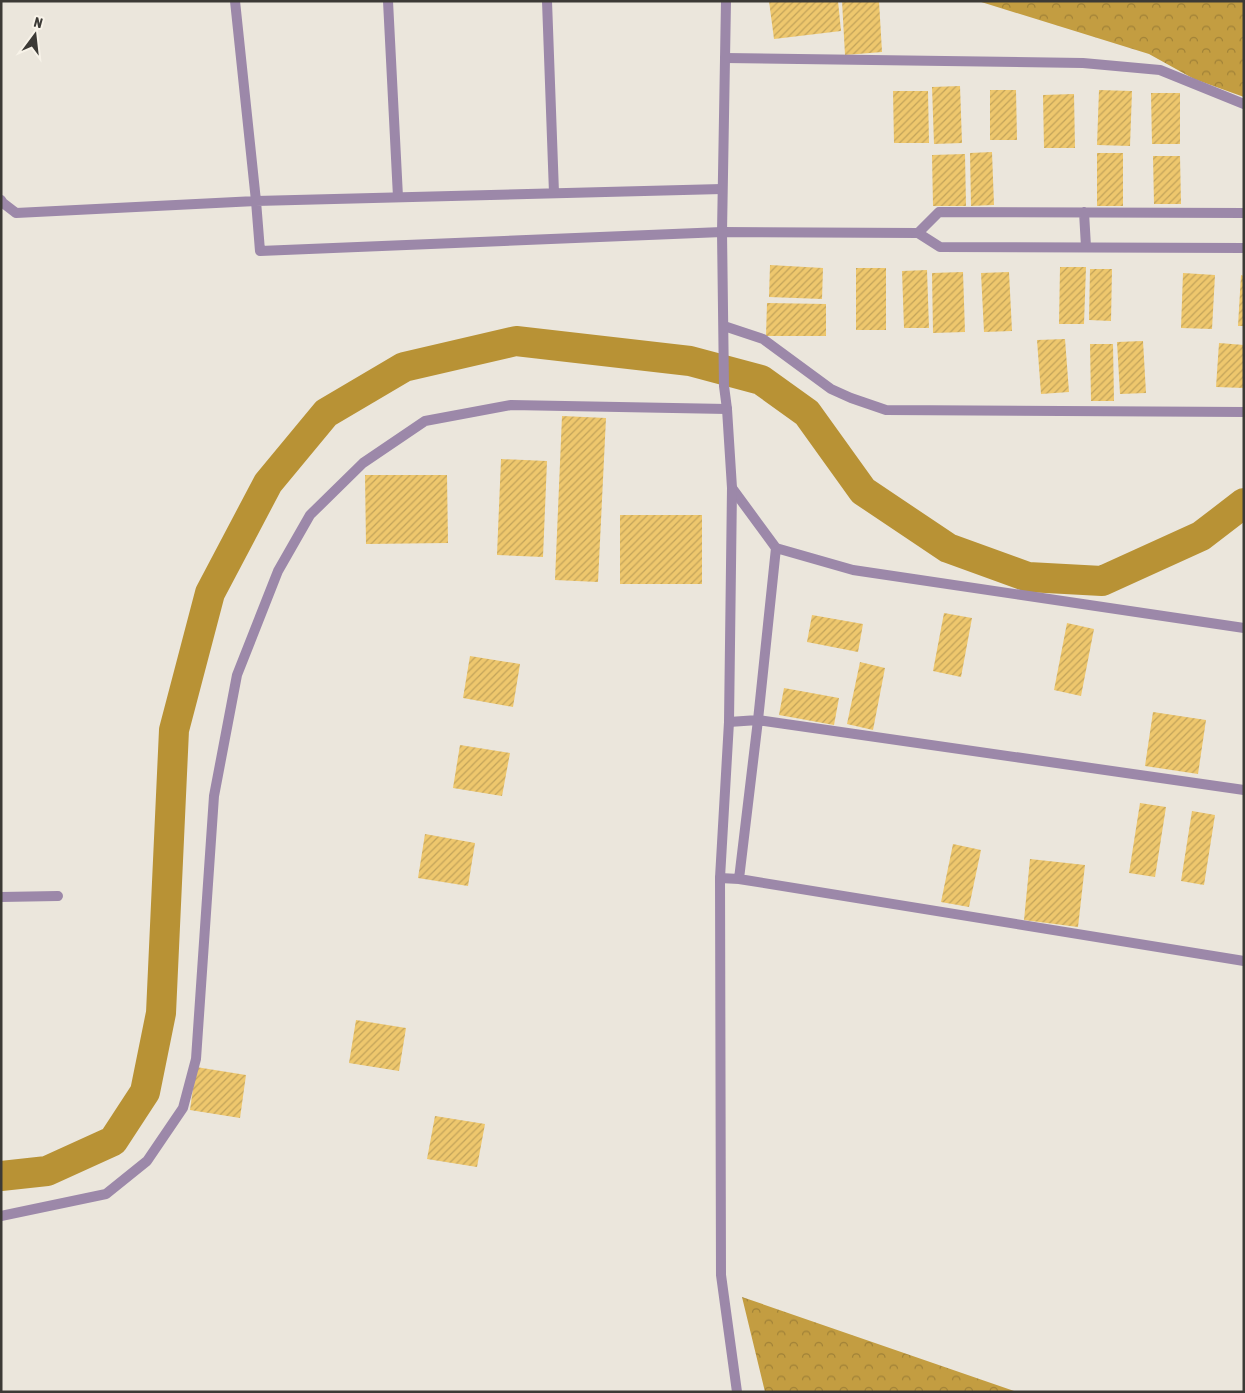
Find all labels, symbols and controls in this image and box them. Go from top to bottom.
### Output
north arrow [10,10,60,60]
text: N [32,14,44,31]

